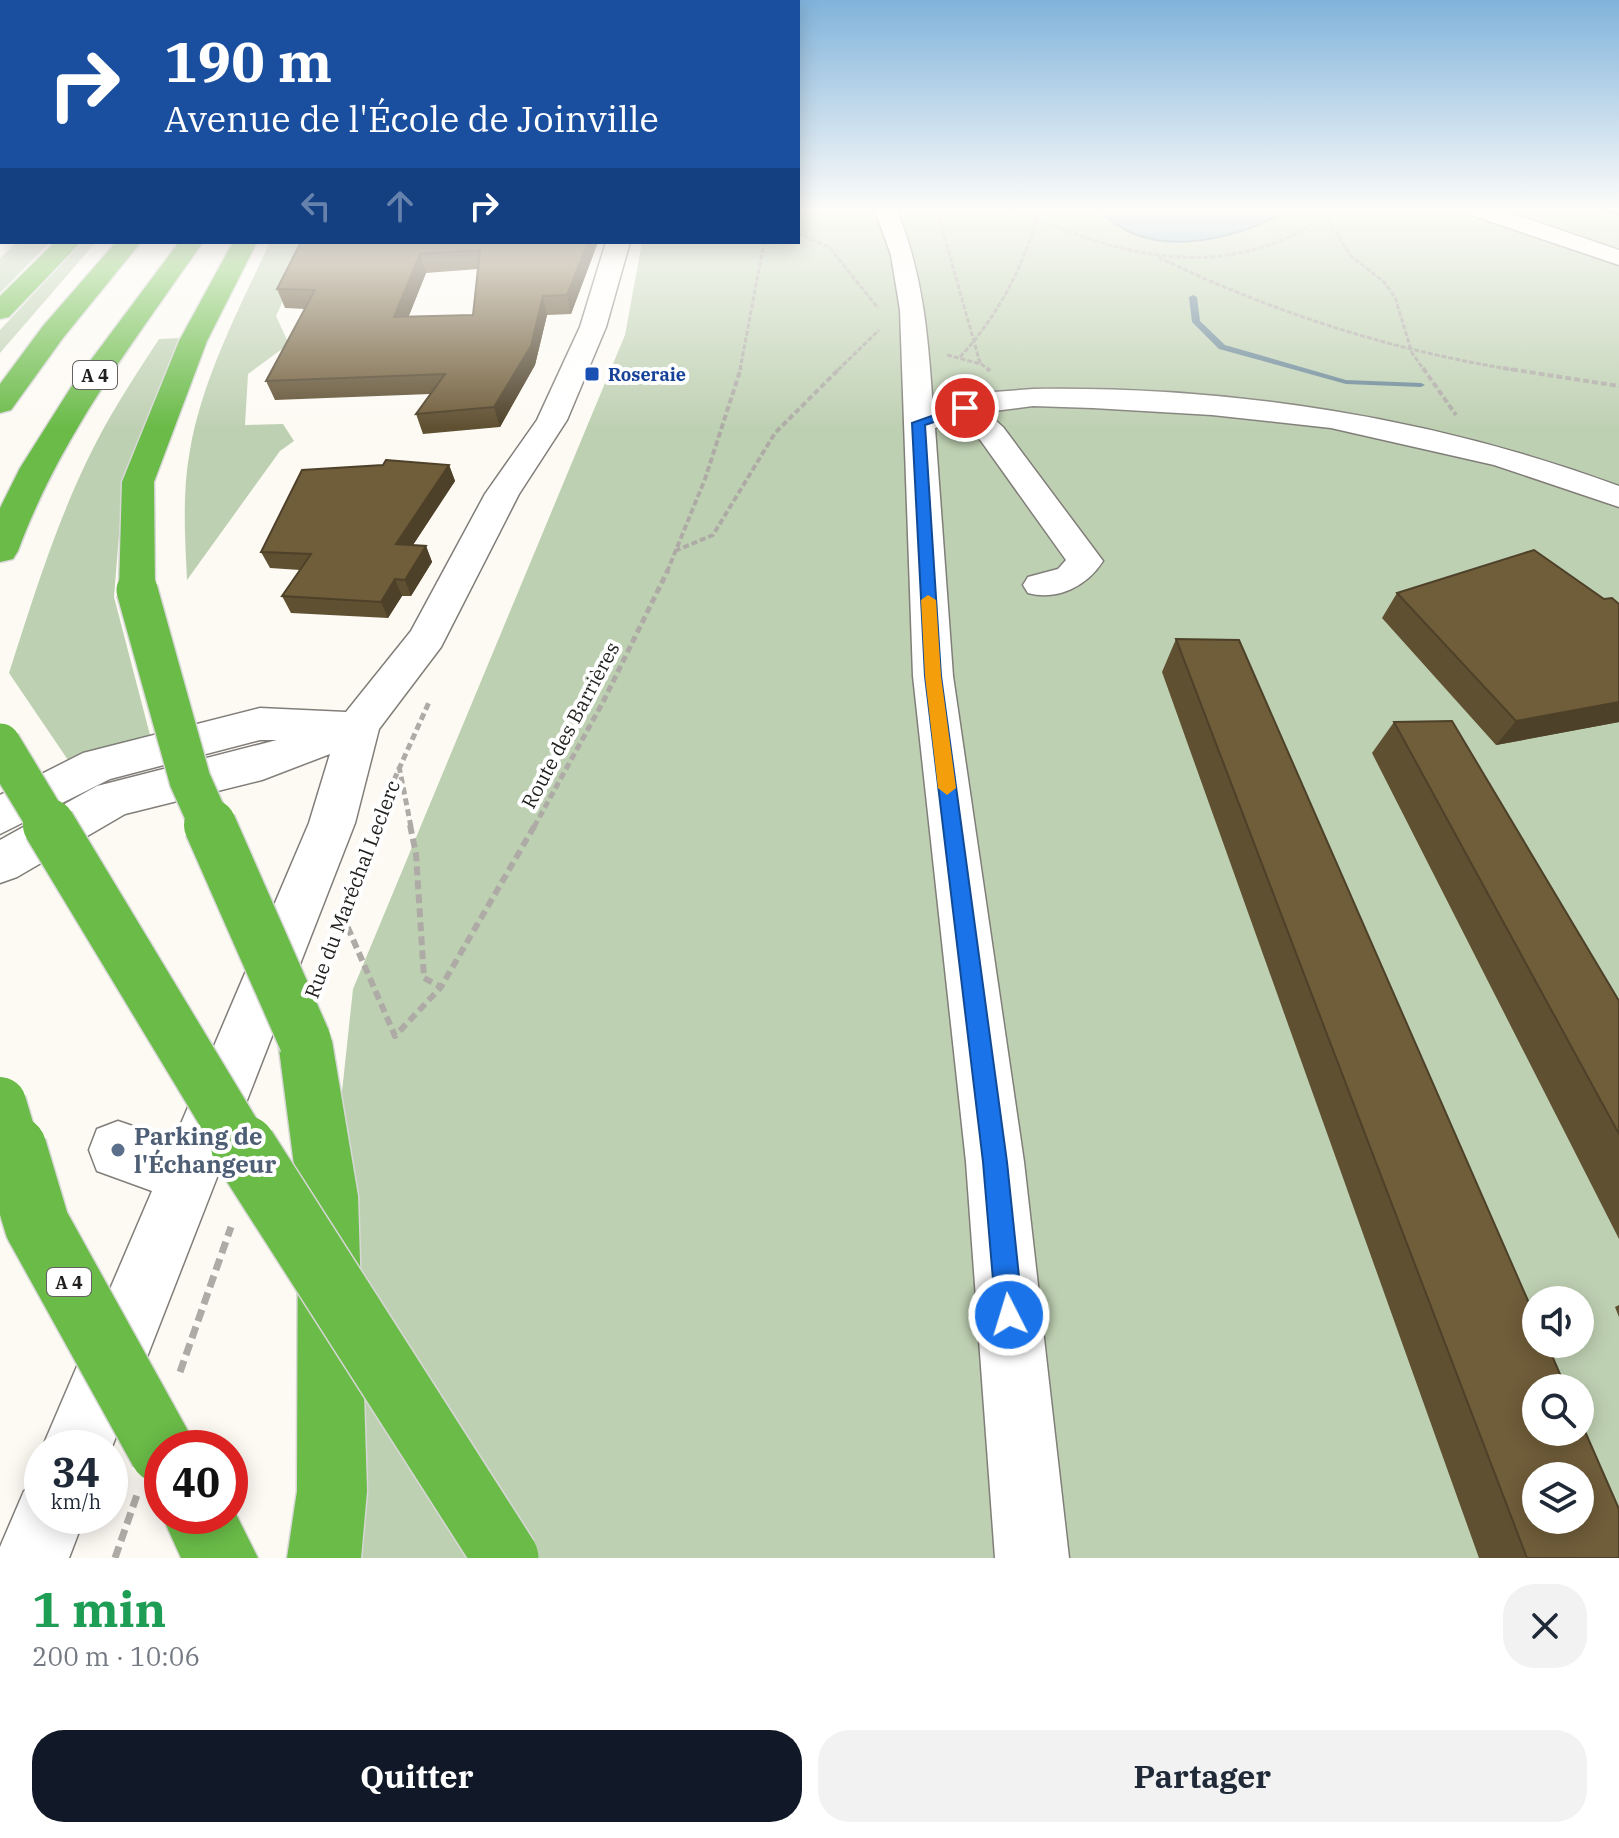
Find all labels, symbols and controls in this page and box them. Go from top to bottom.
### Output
text: 190 m [164,25,332,97]
icon: right [32,32,136,136]
text: Avenue de l'École de Joinville [164,95,659,142]
icon: left [294,184,338,228]
icon: ahead [378,184,422,228]
icon: right [462,184,506,228]
road number: A 4 [73,361,117,389]
place label: Roseraie [608,363,686,386]
marker: Roseraie [583,365,601,383]
pin [931,374,999,442]
icon: arrive [943,386,987,430]
street label: Route des Barrières [515,637,625,813]
street label: Rue du Maréchal Leclerc [298,776,406,1002]
place label: Parking de l'Échangeur [134,1120,276,1180]
marker: Parking de l'Échangeur [109,1141,127,1159]
road number: A 4 [47,1268,91,1296]
position arrow [967,1273,1051,1357]
map controls [1522,1286,1594,1534]
button: sound [1522,1286,1594,1358]
button: search [1522,1374,1594,1446]
speed limit sign: 40 [144,1430,248,1534]
text: 34 [52,1446,100,1498]
button: layers [1522,1462,1594,1534]
text: km/h [51,1488,101,1515]
text: 1 min [32,1578,166,1640]
button: close [1503,1584,1587,1668]
text: 200 m · 10:06 [32,1639,200,1673]
button: Quitter [32,1730,802,1822]
button: Partager [818,1730,1587,1822]

